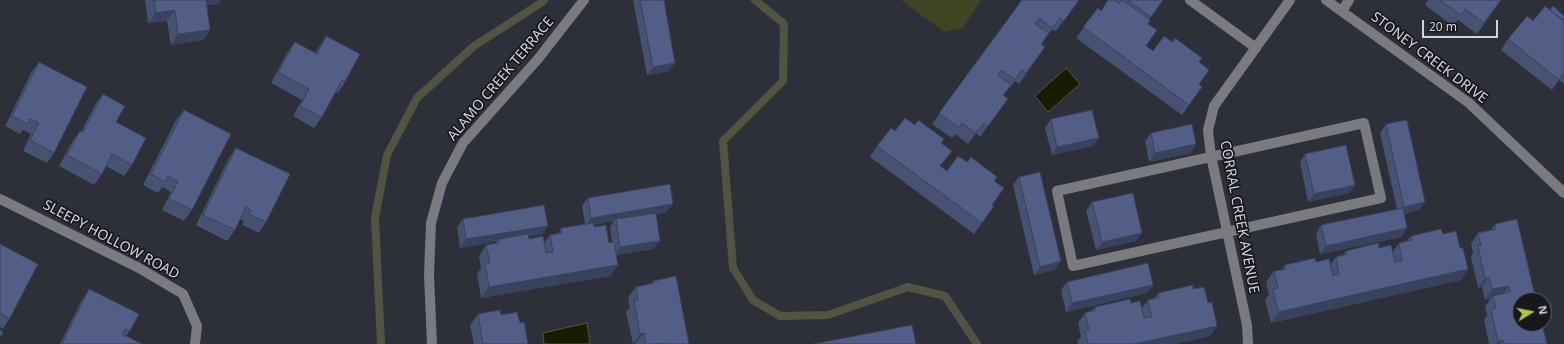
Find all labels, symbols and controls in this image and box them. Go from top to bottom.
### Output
street label: STONEY CREEK DRIVE [1367,9,1491,107]
scale bar [1424,12,1500,38]
street label: ALAMO CREEK TERRACE [444,14,558,144]
text: 20 m [1429,18,1457,35]
street label: CORRAL CREEK AVENUE [1216,139,1262,295]
street label: SLEEPY HOLLOW ROAD [40,197,182,283]
north arrow [1512,292,1552,332]
text: N [1535,304,1551,316]

